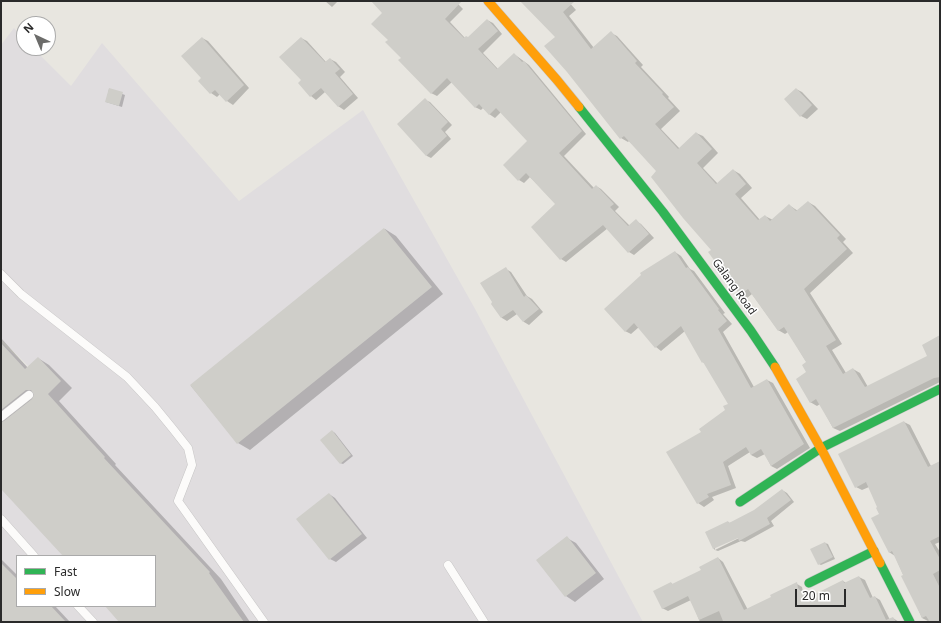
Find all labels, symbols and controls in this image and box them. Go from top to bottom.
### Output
north arrow [16,16,56,56]
text: N [20,19,36,36]
street label: Galang Road [709,256,759,318]
legend [16,555,156,607]
text: Fast [54,563,77,580]
scale bar [797,581,848,607]
text: Slow [54,583,80,600]
text: 20 m [802,587,830,604]

